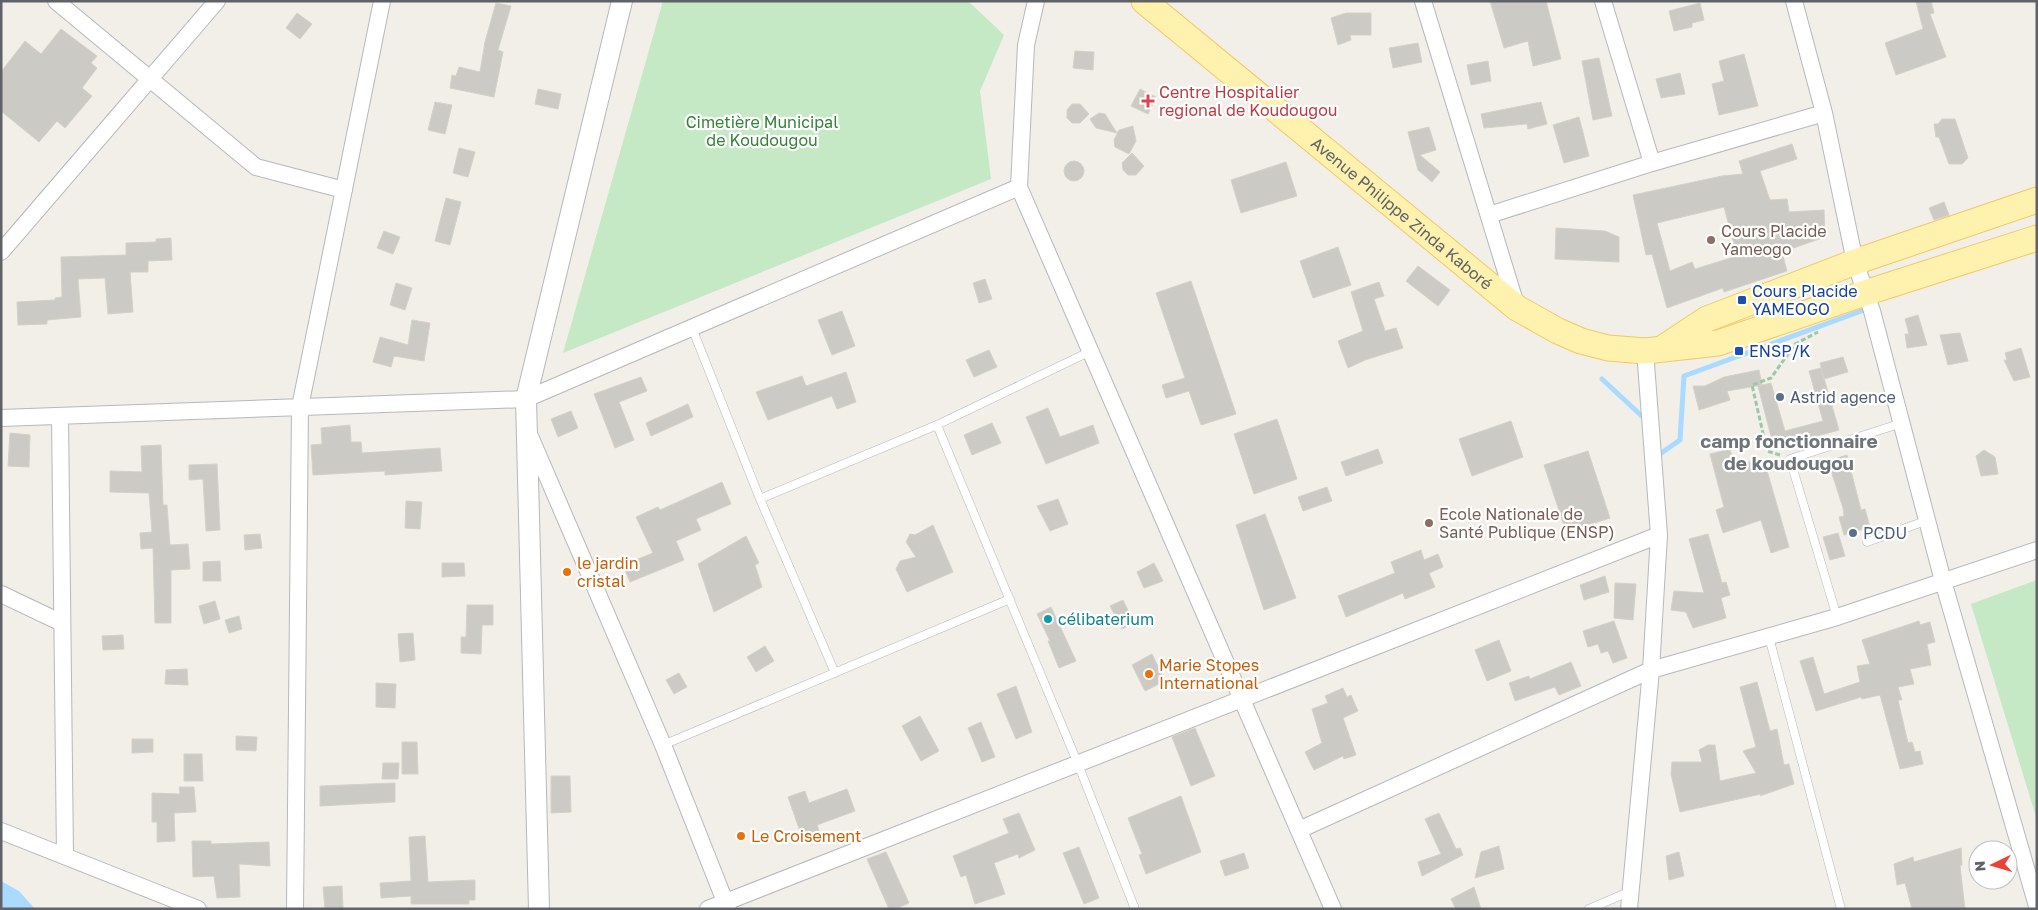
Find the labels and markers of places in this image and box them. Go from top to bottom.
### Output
place label: Centre Hospitalier regional de Koudougou [1159,82,1337,120]
marker: Centre Hospitalier regional de Koudougou [1141,94,1155,108]
place label: Cours Placide Yameogo [1721,221,1827,259]
marker: Cours Placide Yameogo [1705,234,1717,246]
place label: Cours Placide YAMEOGO [1752,281,1858,319]
marker: Cours Placide YAMEOGO [1736,294,1748,306]
place label: ENSP/K [1749,341,1810,361]
marker: ENSP/K [1733,345,1745,357]
place label: Astrid agence [1790,387,1896,407]
marker: Astrid agence [1774,391,1786,403]
place label: Ecole Nationale de Santé Publique (ENSP) [1439,504,1615,542]
marker: Ecole Nationale de Santé Publique (ENSP) [1423,517,1435,529]
place label: PCDU [1863,523,1907,543]
marker: PCDU [1847,527,1859,539]
place label: le jardin cristal [577,553,639,591]
marker: le jardin cristal [561,566,573,578]
place label: célibaterium [1058,609,1154,629]
marker: célibaterium [1042,613,1054,625]
place label: Marie Stopes International [1159,655,1259,693]
marker: Marie Stopes International [1143,668,1155,680]
place label: Le Croisement [751,826,861,846]
marker: Le Croisement [735,830,747,842]

